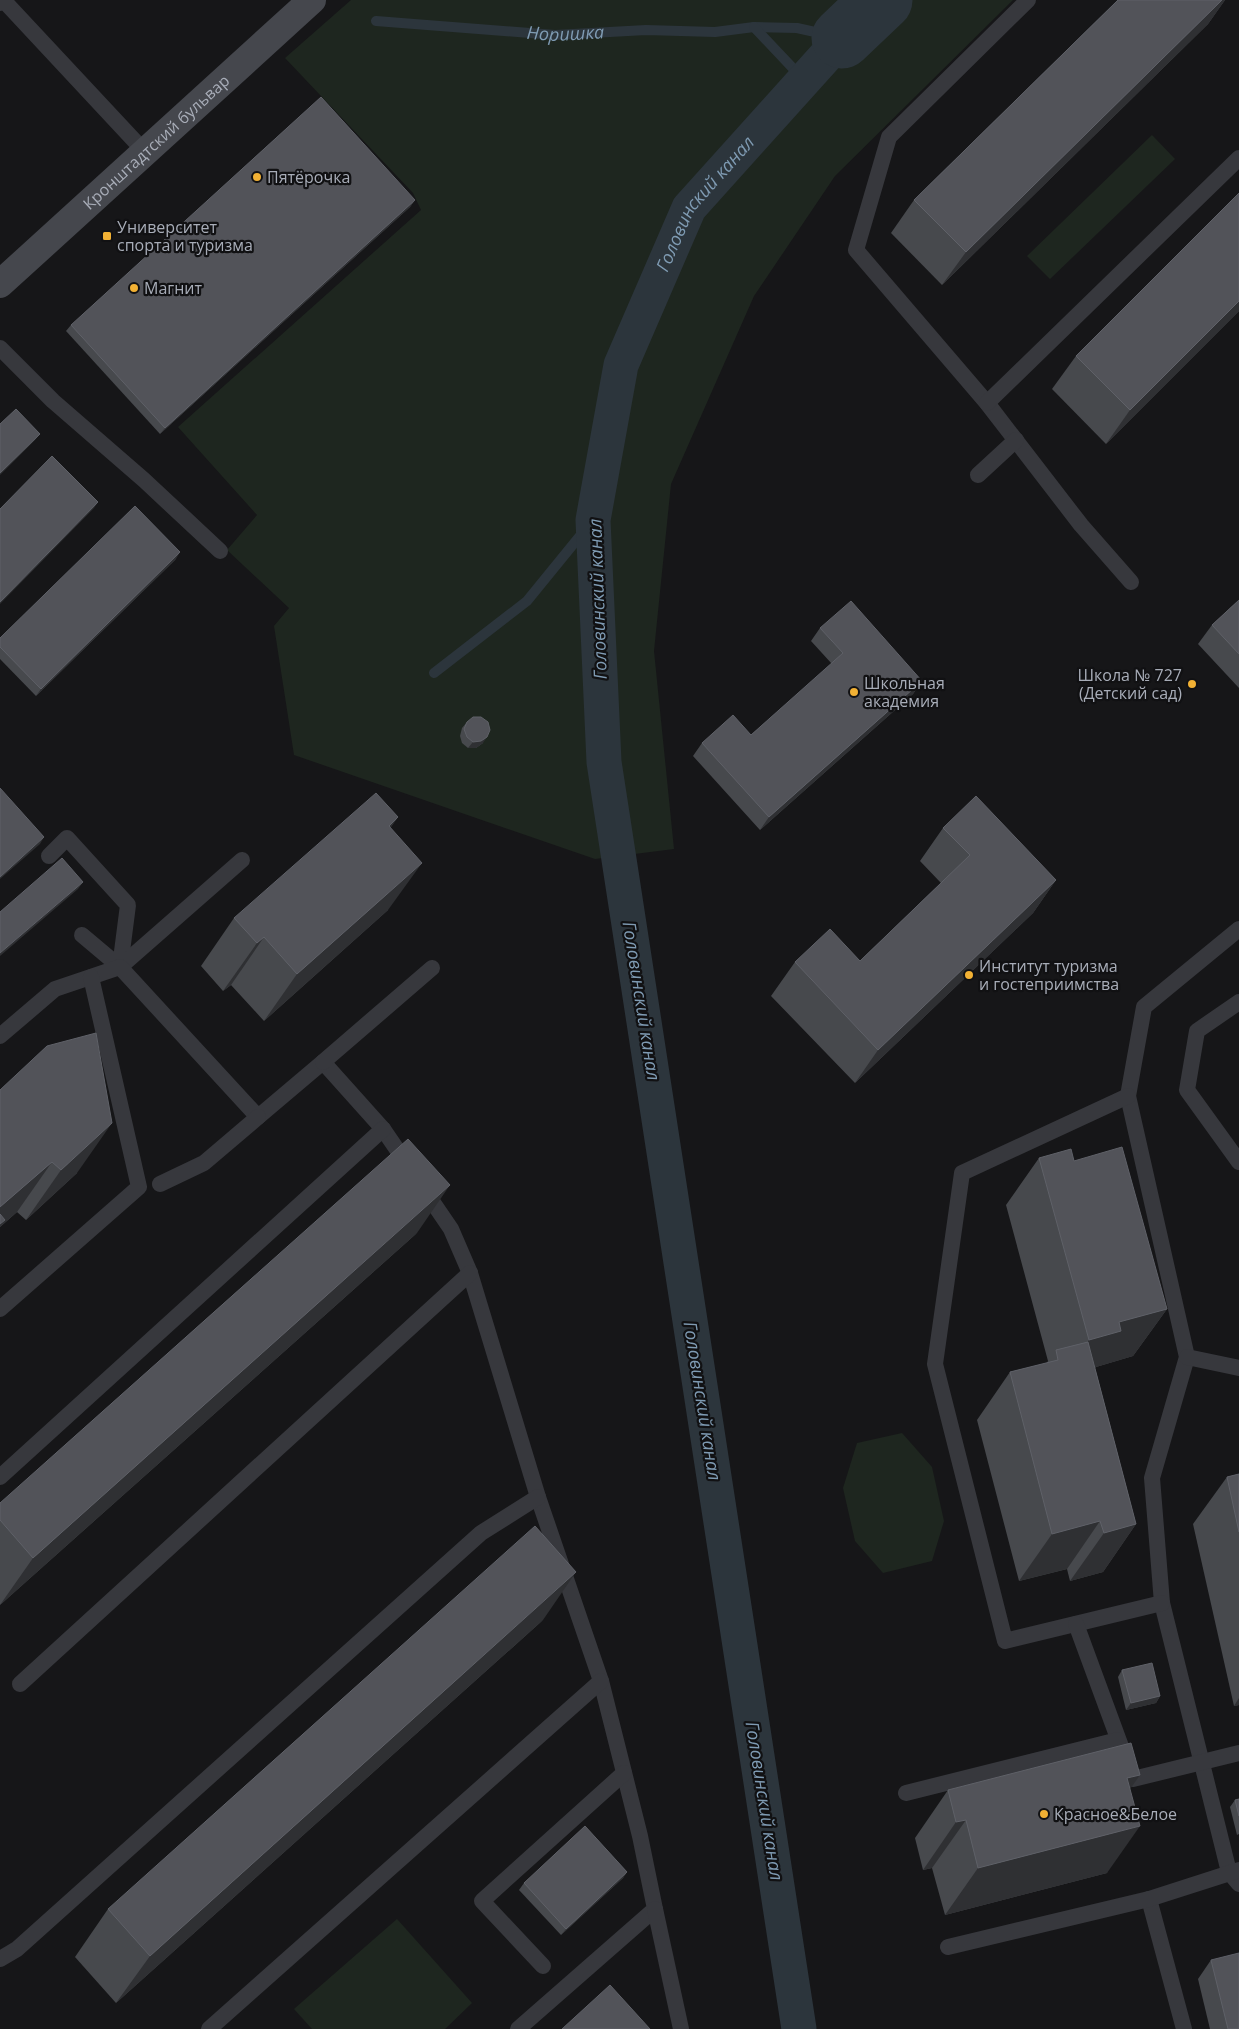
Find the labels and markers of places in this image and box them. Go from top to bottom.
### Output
place label: Пятёрочка [267,166,350,188]
marker: Пятёрочка [251,171,263,183]
place label: Университет спорта и туризма [117,216,253,256]
marker: Университет спорта и туризма [101,230,113,242]
place label: Магнит [144,277,202,299]
marker: Магнит [128,282,140,294]
place label: Школа № 727 (Детский сад) [1078,664,1182,704]
place label: Школьная академия [864,672,945,712]
marker: Школа № 727 (Детский сад) [1186,678,1198,690]
marker: Школьная академия [848,686,860,698]
place label: Институт туризма и гостеприимства [979,955,1119,995]
marker: Институт туризма и гостеприимства [963,969,975,981]
place label: Красное&Белое [1054,1803,1177,1825]
marker: Красное&Белое [1038,1808,1050,1820]

